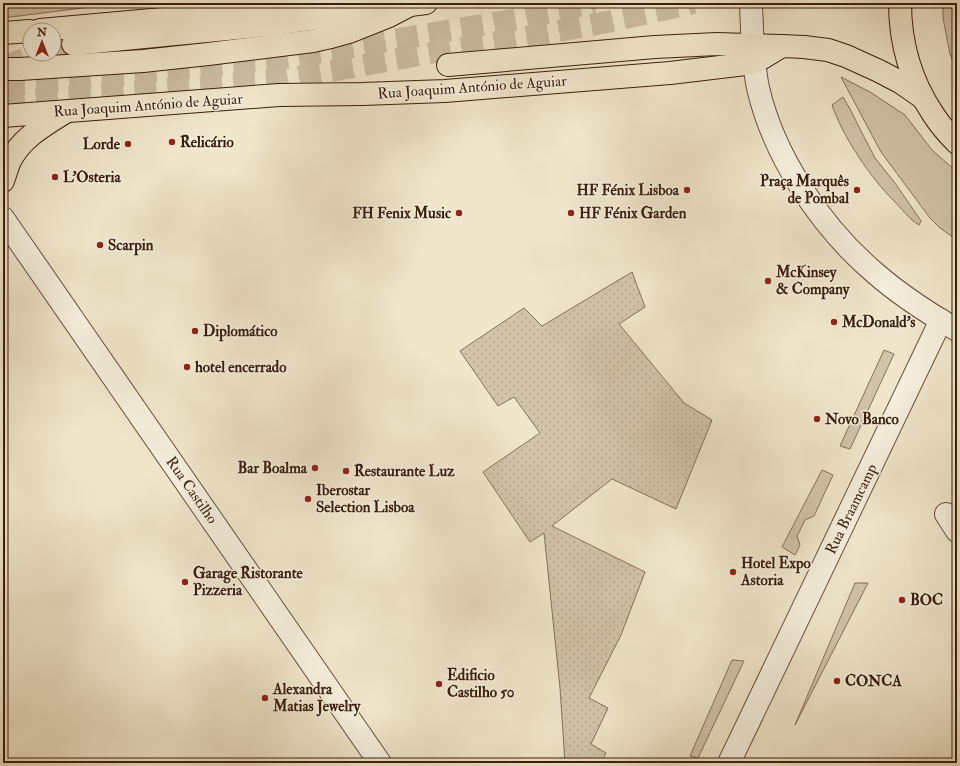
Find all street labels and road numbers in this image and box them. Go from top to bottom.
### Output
street label: Rua Joaquim António de Aguiar [377,71,568,105]
street label: Rua Joaquim António de Aguiar [53,89,244,123]
street label: Rua Castilho [162,453,222,528]
street label: Rua Braamcamp [821,460,883,558]

